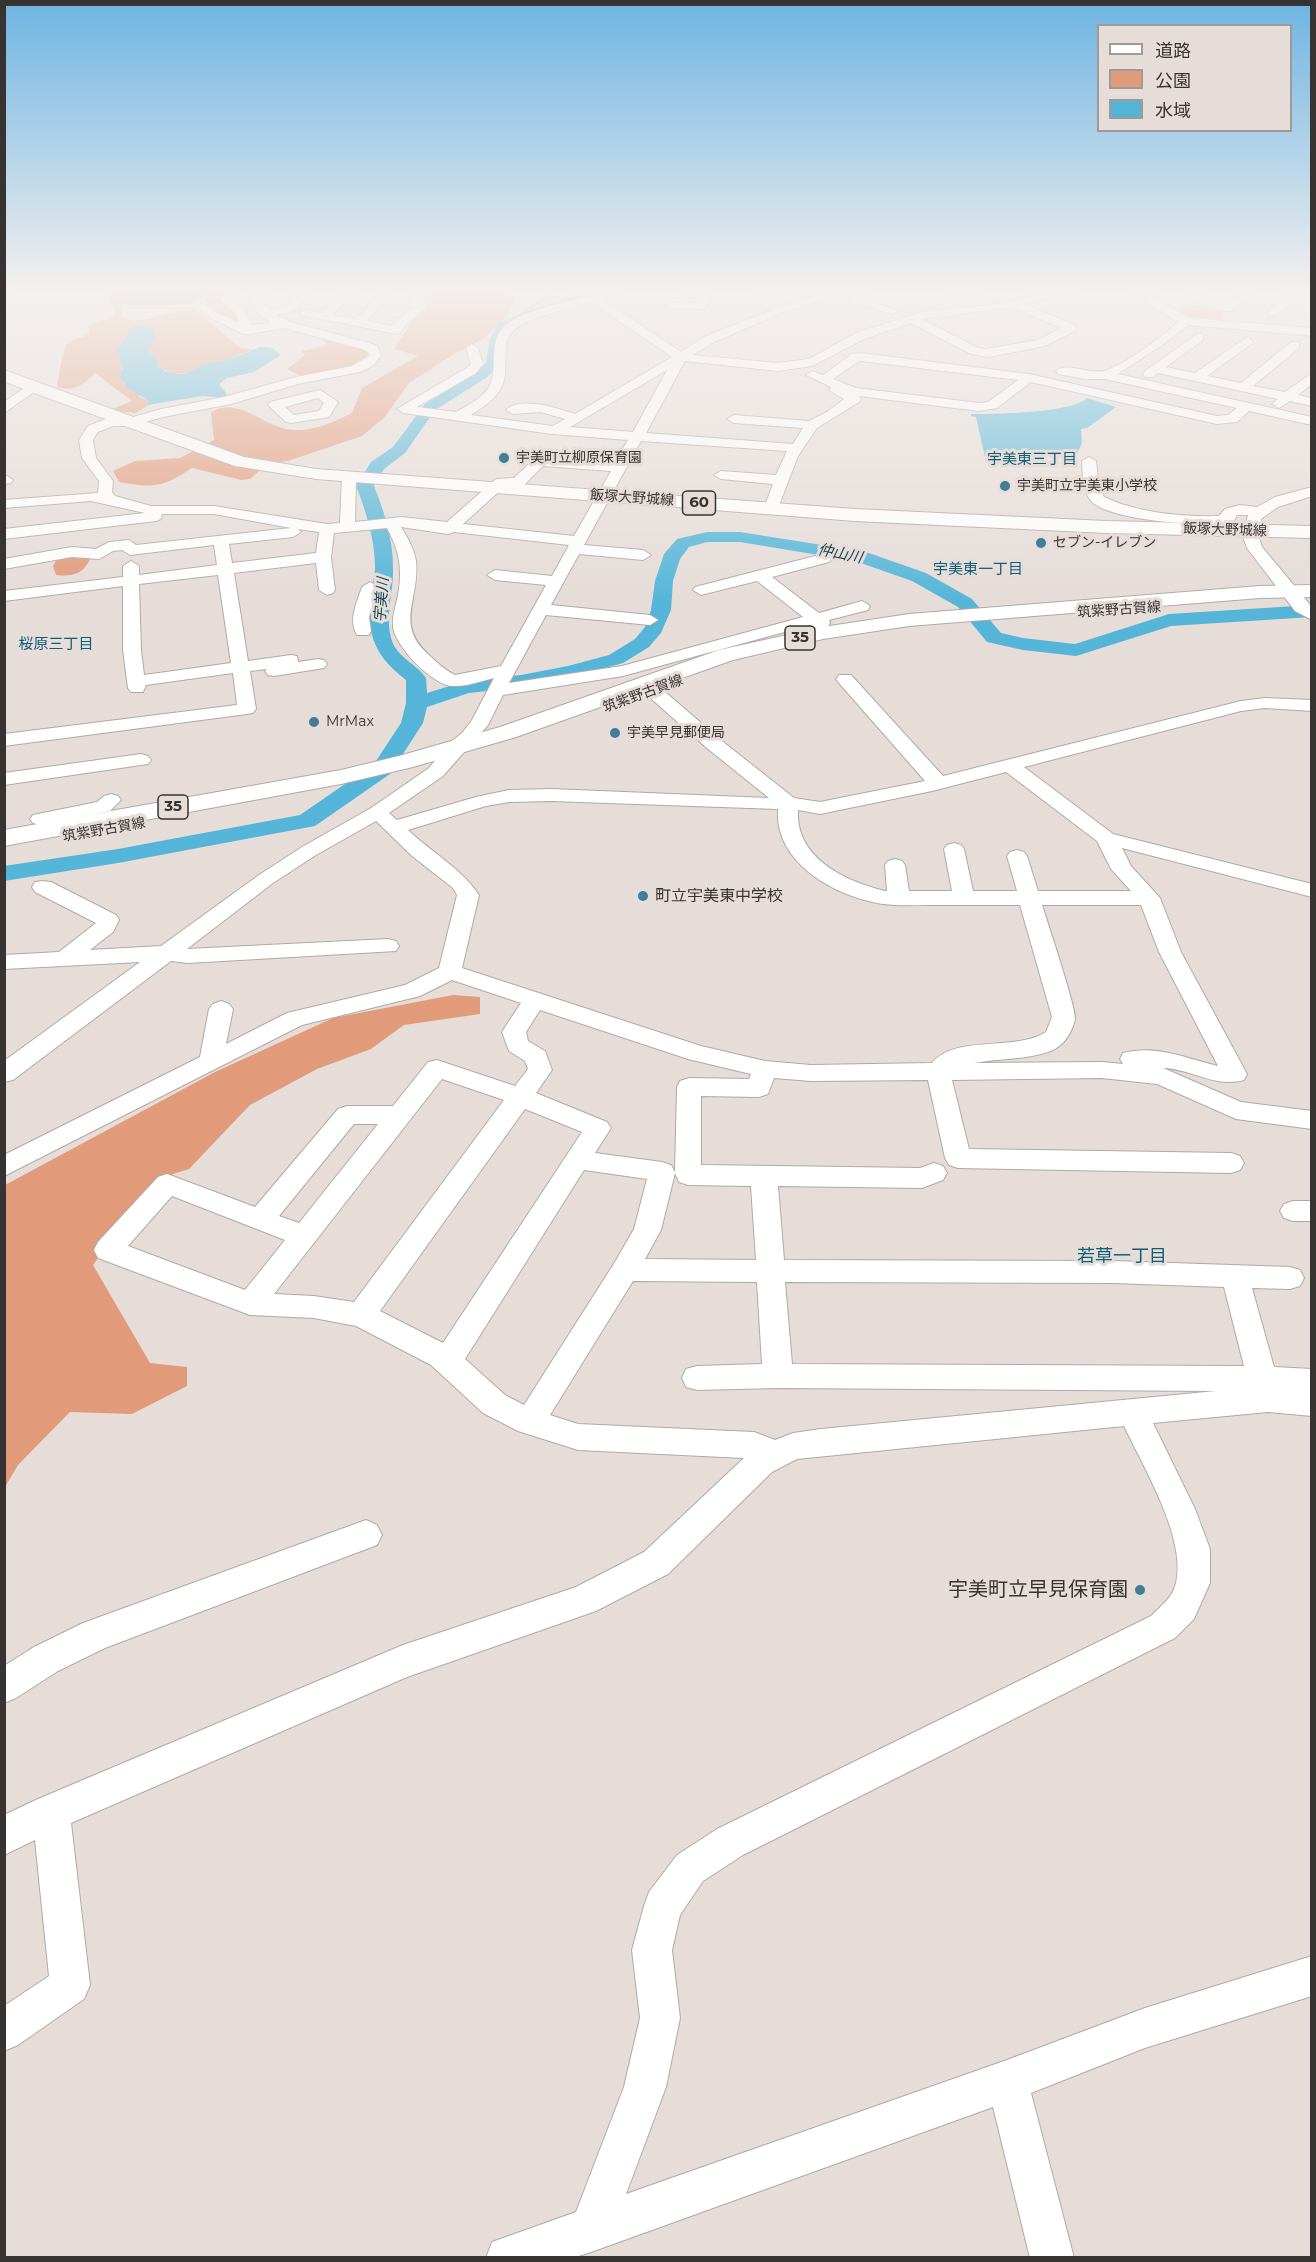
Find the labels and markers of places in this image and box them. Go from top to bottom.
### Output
place label: 宇美町立柳原保育園 [516,450,642,466]
marker: 宇美町立柳原保育園 [497,451,511,465]
place label: 宇美町立宇美東小学校 [1017,478,1157,494]
marker: 宇美町立宇美東小学校 [998,479,1012,493]
place label: セブン-イレブン [1053,535,1156,551]
marker: セブン-イレブン [1034,536,1048,550]
place label: MrMax [326,714,374,730]
marker: MrMax [307,715,321,729]
place label: 宇美早見郵便局 [627,725,725,741]
marker: 宇美早見郵便局 [608,726,622,740]
place label: 町立宇美東中学校 [655,886,783,906]
marker: 町立宇美東中学校 [636,889,650,903]
place label: 宇美町立早見保育園 [948,1578,1128,1602]
marker: 宇美町立早見保育園 [1133,1583,1147,1597]

